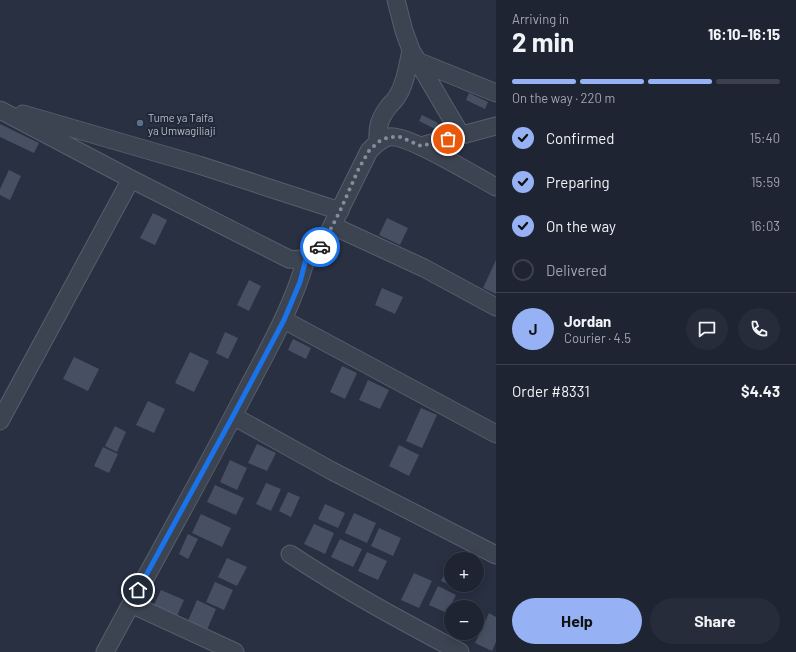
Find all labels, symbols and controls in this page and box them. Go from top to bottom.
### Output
text: Arriving in [512,11,569,27]
text: 16:10–16:15 [708,25,780,43]
text: 2 min [512,26,574,57]
text: On the way · 220 m [512,90,615,106]
place label: Tume ya Taifa ya Umwagiliaji [148,111,216,137]
marker: Tume ya Taifa ya Umwagiliaji [135,118,145,128]
pin [431,122,465,156]
icon: check [512,127,534,149]
icon: bag [437,128,459,150]
text: Confirmed [546,129,614,147]
text: 15:40 [750,130,780,146]
icon: check [512,171,534,193]
text: Preparing [546,173,610,191]
text: 15:59 [751,174,780,190]
icon: check [512,215,534,237]
text: On the way [546,217,616,235]
text: 16:03 [750,218,780,234]
courier [300,227,340,267]
icon: car [309,236,331,258]
text: Delivered [546,261,607,279]
button: chat [686,308,728,350]
button: phone [738,308,780,350]
text: Jordan [564,312,611,330]
text: J [529,320,537,338]
text: Courier · 4.5 [564,330,631,346]
text: Order #8331 [512,382,590,400]
text: $4.43 [741,382,780,400]
map controls [444,552,484,640]
button: + [444,552,484,592]
pin [121,573,155,607]
icon: home [127,579,149,601]
button: Help [512,598,642,644]
button: Share [650,598,780,644]
button: − [444,600,484,640]

